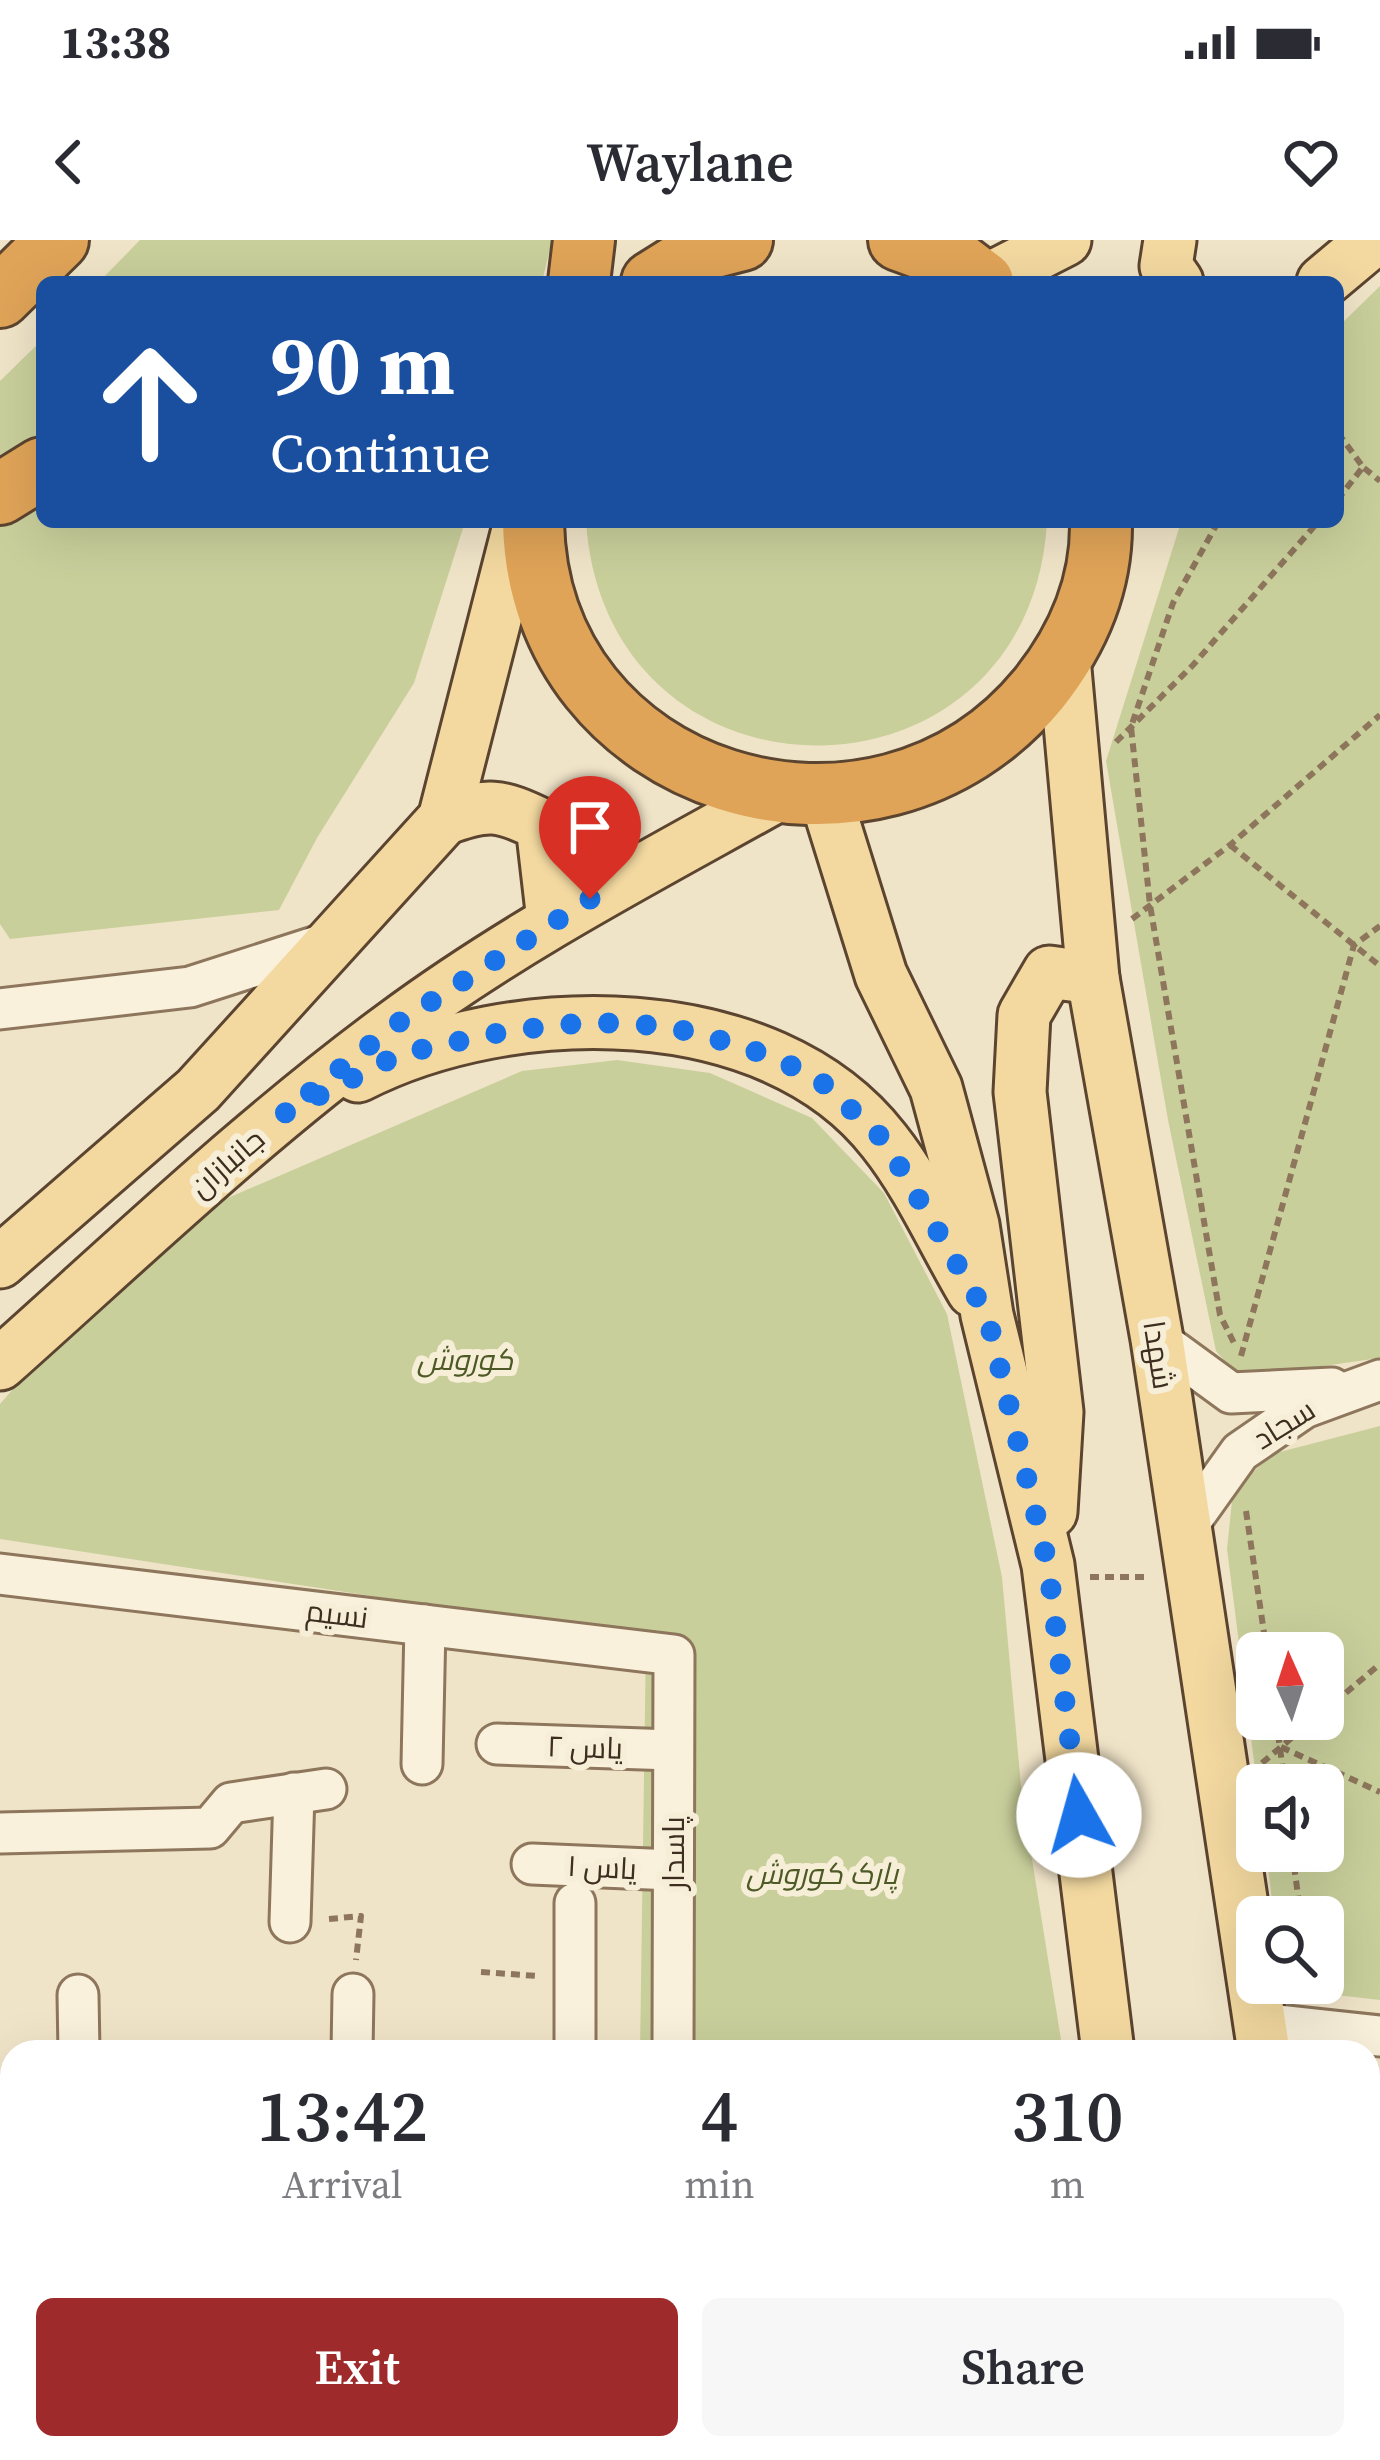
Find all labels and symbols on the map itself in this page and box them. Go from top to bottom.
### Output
pin [539,776,641,899]
street label: جانبازان [181,1119,273,1207]
street label: شهدا [1133,1318,1185,1392]
park label: کوروش [417,1339,514,1380]
street label: سجاد [1245,1389,1323,1459]
street label: نسیم [304,1590,370,1638]
north arrow [1236,1632,1344,1740]
street label: یاس ۲ [546,1725,624,1769]
position arrow [1016,1752,1142,1878]
street label: پاسدار [653,1816,694,1892]
street label: یاس ۱ [566,1845,638,1889]
park label: پارک کوروش [746,1853,900,1894]

